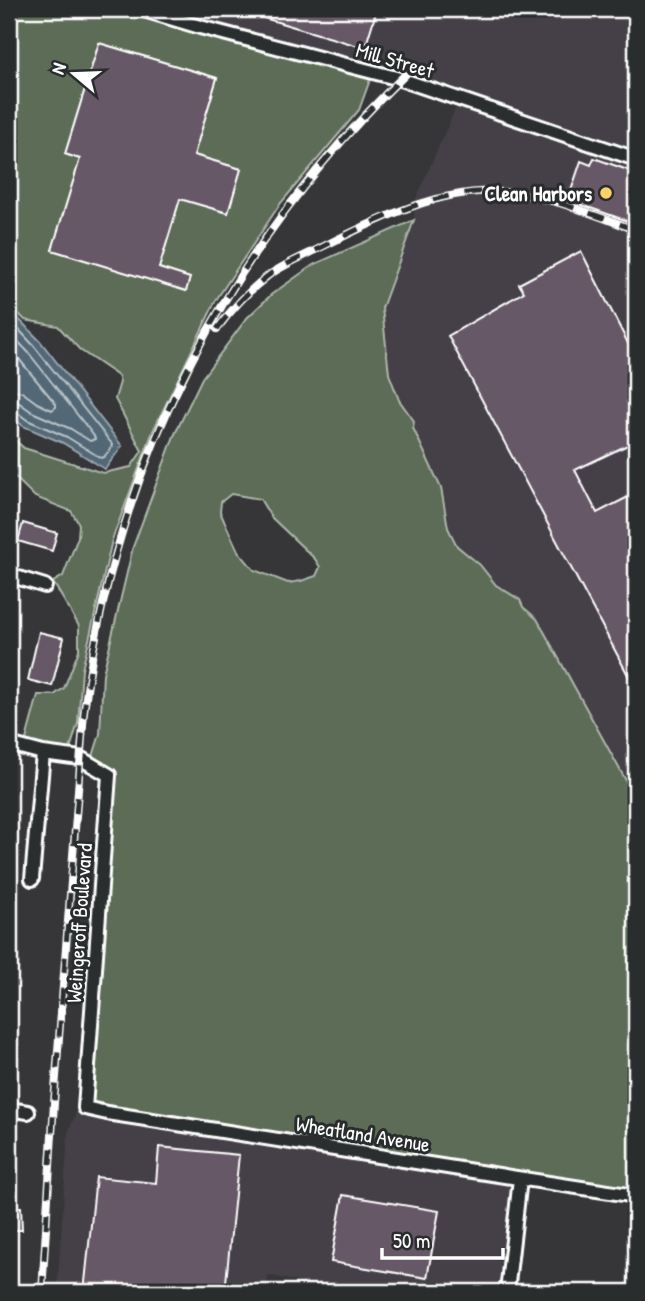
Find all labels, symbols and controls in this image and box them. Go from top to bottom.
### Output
street label: Mill Street [353,35,438,85]
north arrow [38,38,108,108]
text: N [44,59,72,77]
place label: Clean Harbors [485,179,592,208]
marker: Clean Harbors [598,185,614,201]
street label: Weingeroff Boulevard [59,842,99,1004]
street label: Wheatland Avenue [294,1109,432,1159]
scale bar [382,1217,503,1261]
text: 50 m [393,1226,430,1255]

